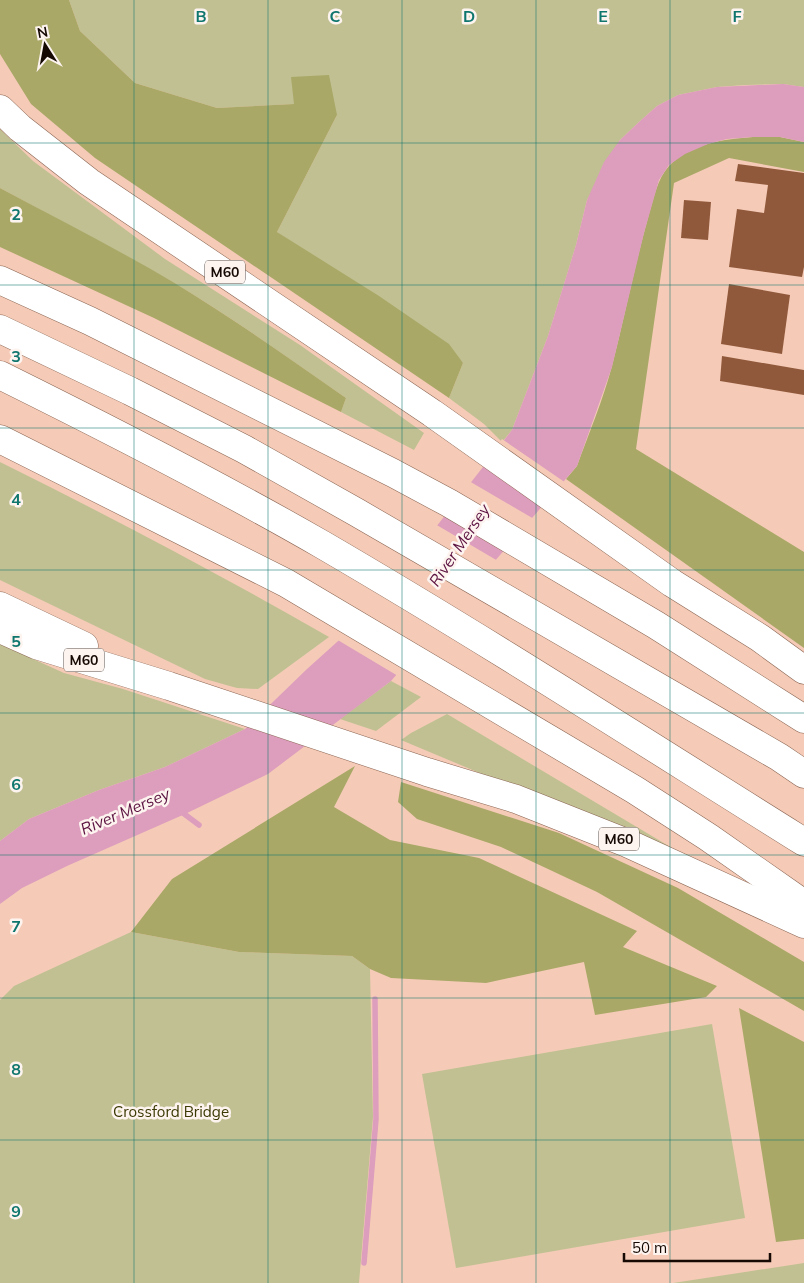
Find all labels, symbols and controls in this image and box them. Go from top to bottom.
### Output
text: B [195,6,207,26]
text: C [330,6,341,26]
text: D [463,6,475,26]
text: E [598,6,608,26]
text: F [732,6,742,26]
north arrow [20,20,70,70]
text: N [36,22,49,42]
text: 2 [11,204,21,224]
road number: M60 [205,260,245,284]
text: 3 [11,346,21,366]
text: 4 [11,489,21,509]
water label: River Mersey [424,500,494,590]
text: 5 [11,631,21,651]
road number: M60 [64,648,104,672]
text: 6 [11,774,21,794]
water label: River Mersey [77,783,173,839]
road number: M60 [599,828,639,851]
text: 7 [11,916,21,936]
text: 8 [11,1059,21,1079]
park label: Crossford Bridge [113,1102,229,1121]
text: 9 [11,1201,21,1221]
scale bar [624,1230,770,1262]
text: 50 m [632,1238,667,1257]

